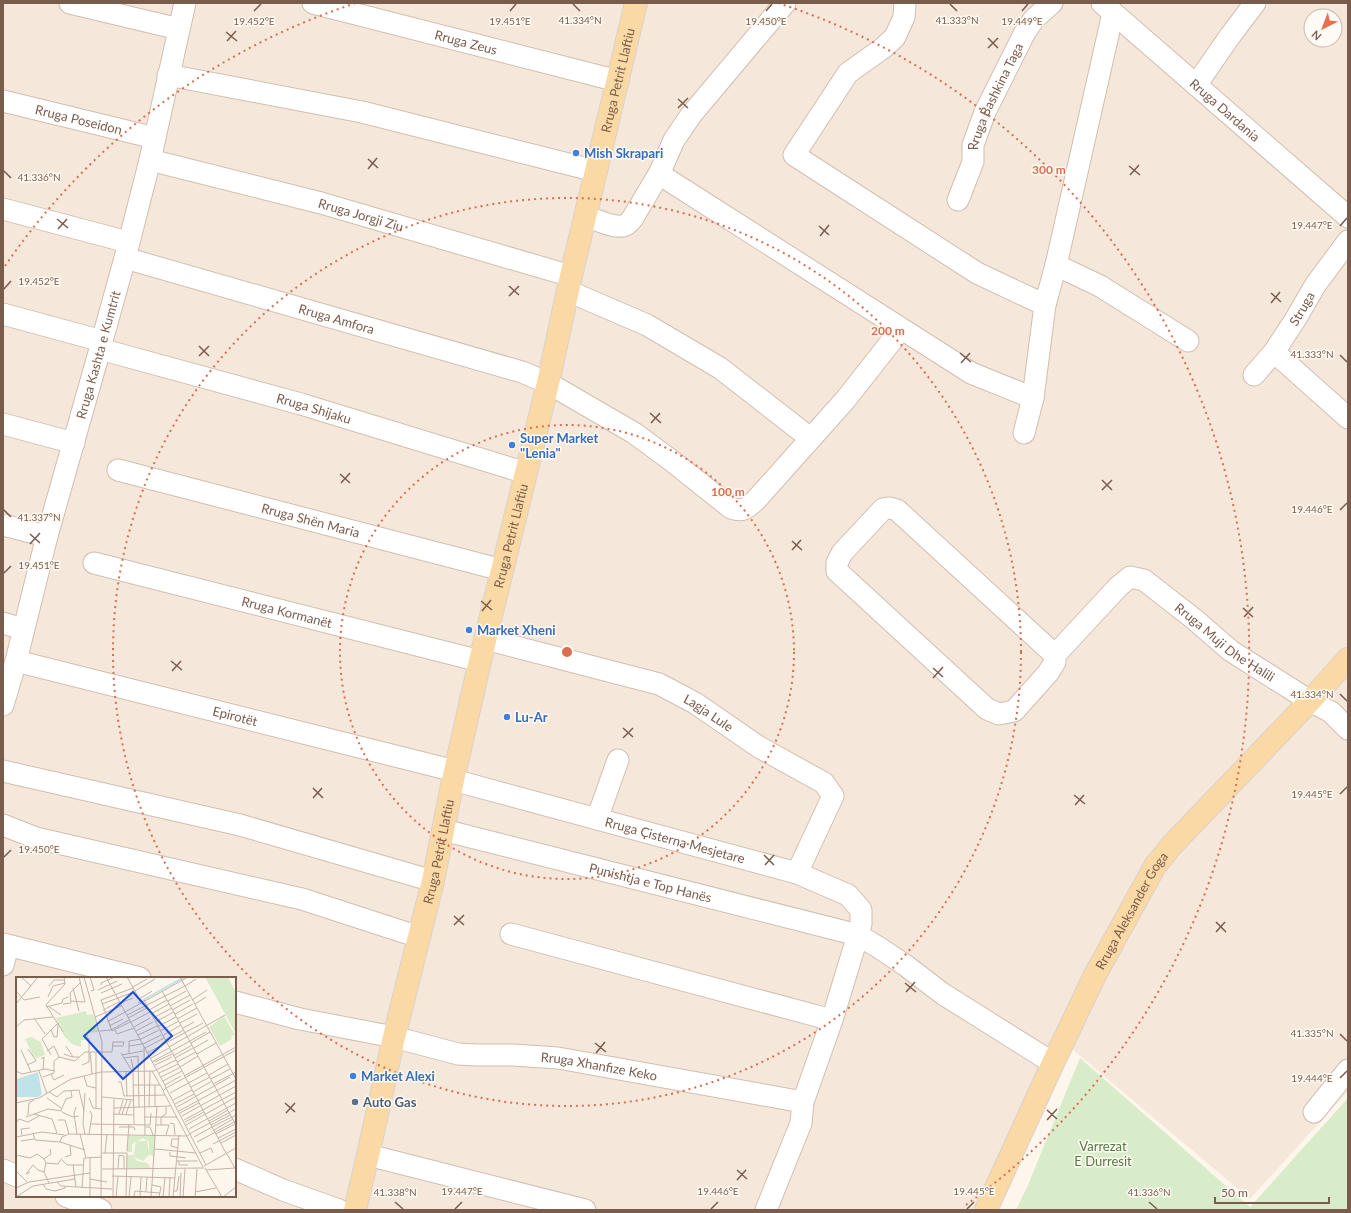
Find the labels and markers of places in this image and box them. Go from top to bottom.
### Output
place label: Mish Skrapari [584,145,663,161]
marker: Mish Skrapari [571,148,581,158]
place label: Super Market "Lenia" [520,430,598,461]
marker: Super Market "Lenia" [507,440,517,450]
place label: Market Xheni [477,622,556,638]
marker: Market Xheni [464,625,474,635]
centre of rings [560,645,574,659]
place label: Lu-Ar [515,709,548,725]
marker: Lu-Ar [502,712,512,722]
place label: Market Alexi [361,1068,435,1084]
marker: Market Alexi [348,1071,358,1081]
place label: Auto Gas [362,1094,417,1110]
marker: Auto Gas [350,1097,360,1107]

